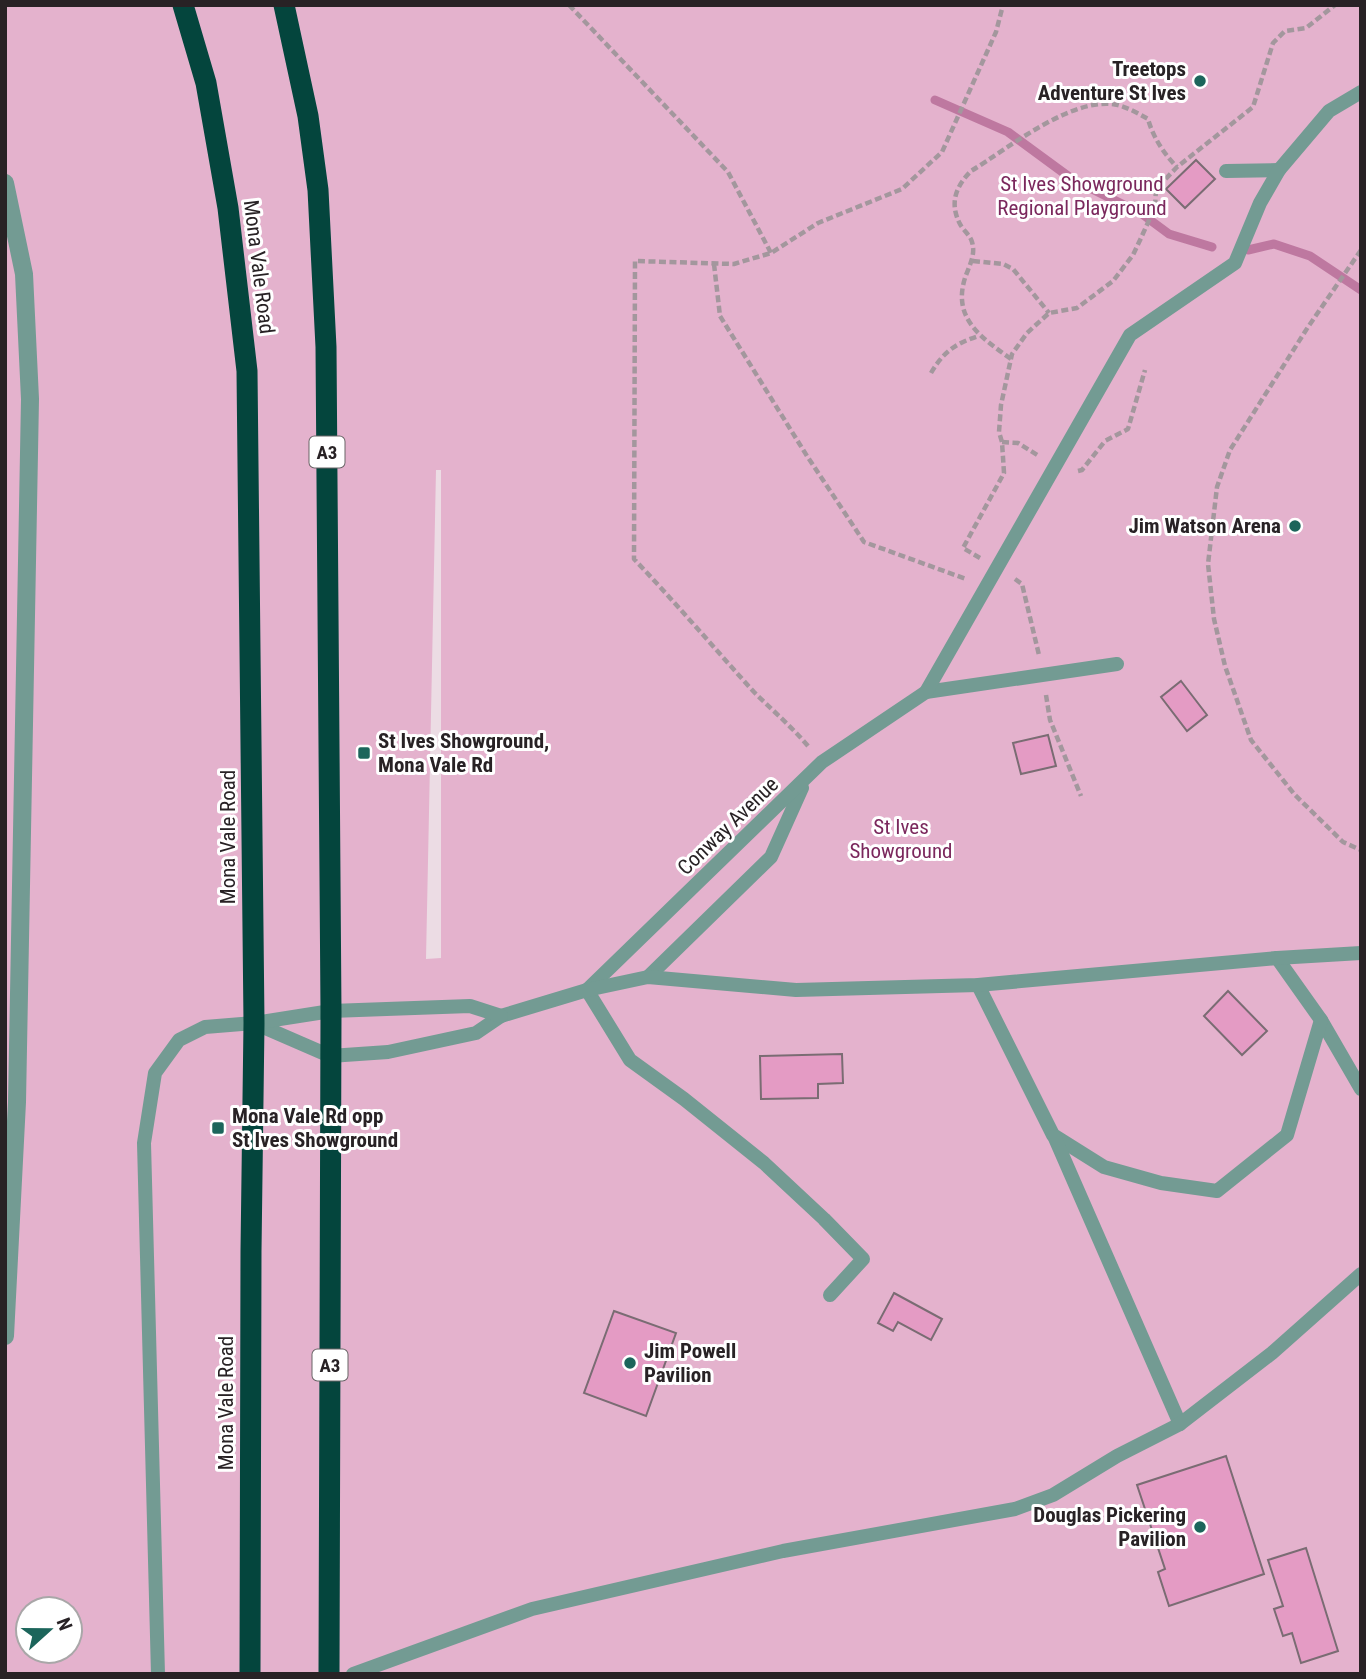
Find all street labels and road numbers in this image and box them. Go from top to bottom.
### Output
street label: Mona Vale Road [239,199,279,335]
road number: A3 [310,436,344,467]
street label: Mona Vale Road [216,770,240,904]
street label: Conway Avenue [673,772,783,880]
street label: Mona Vale Road [214,1336,238,1470]
road number: A3 [312,1350,348,1380]

